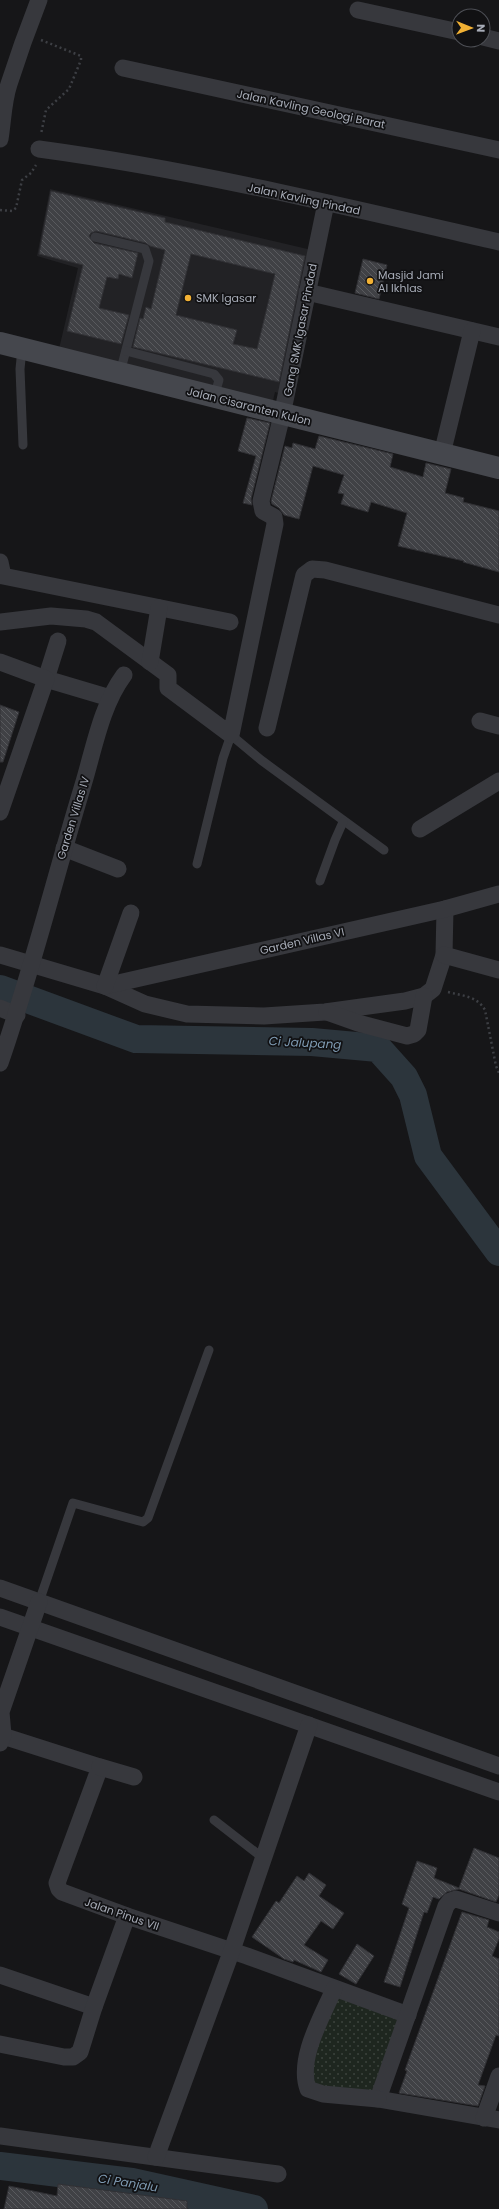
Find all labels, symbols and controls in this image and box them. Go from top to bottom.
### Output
north arrow [451,8,491,48]
text: N [473,24,489,32]
street label: Jalan Kavling Geologi Barat [235,85,387,133]
street label: Jalan Kavling Pindad [246,179,362,219]
street label: Gang SMK Igasar Pindad [279,262,321,398]
place label: Masjid Jami Al Ikhlas [378,267,444,296]
marker: Masjid Jami Al Ikhlas [365,276,375,286]
place label: SMK Igasar [196,290,256,306]
marker: SMK Igasar [183,293,193,303]
street label: Jalan Cisaranten Kulon [185,383,313,429]
street label: Garden Villas IV [53,774,93,862]
street label: Garden Villas VI [258,924,346,958]
water label: Ci Jalupang [268,1032,342,1053]
street label: Jalan Pinus VII [82,1894,162,1934]
water label: Ci Panjalu [97,2169,159,2196]

